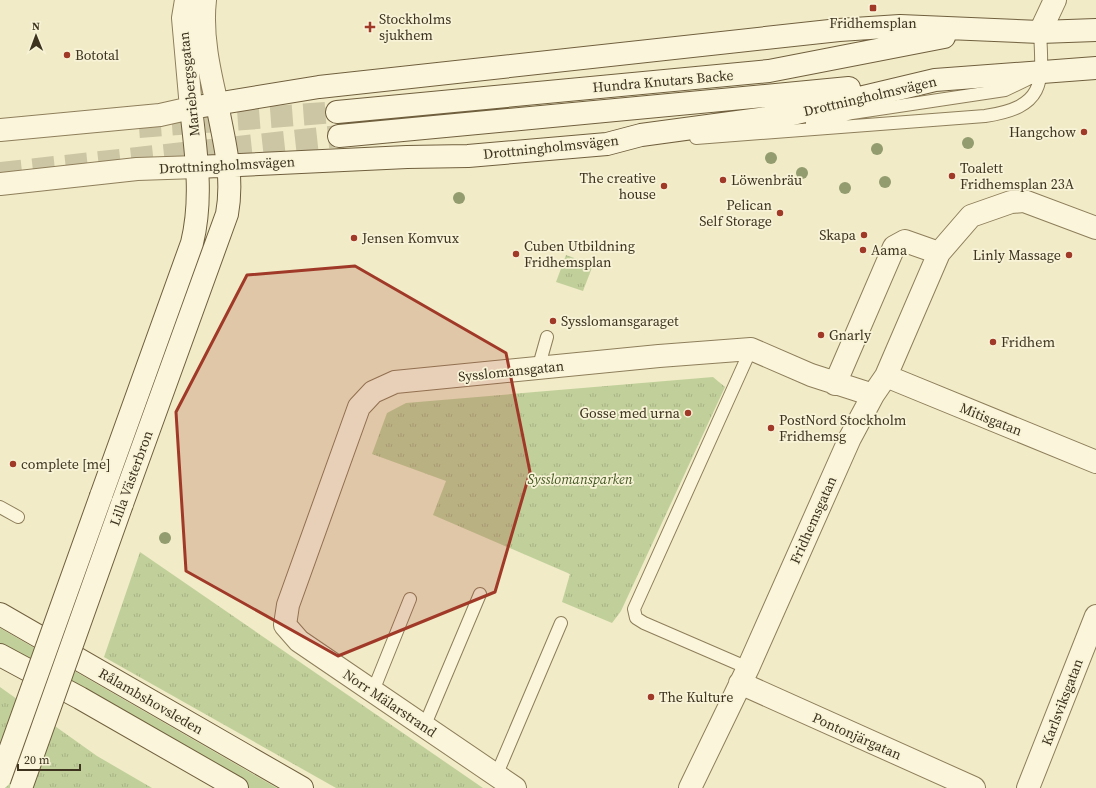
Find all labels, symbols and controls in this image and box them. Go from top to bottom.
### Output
marker: Fridhemsplan [868,3,878,13]
place label: Stockholms sjukhem [379,9,451,45]
place label: Fridhemsplan [829,13,917,33]
north arrow [16,16,56,56]
text: N [32,19,40,34]
marker: Stockholms sjukhem [364,21,376,33]
street label: Mariebergsgatan [174,30,204,137]
place label: Bototal [75,45,119,65]
marker: Bototal [62,50,72,60]
street label: Hundra Knutars Backe [592,65,734,97]
street label: Drottningholmsvägen [801,71,939,121]
place label: Hangchow [1009,122,1076,142]
marker: Hangchow [1079,127,1089,137]
street label: Drottningholmsvägen [482,130,620,164]
street label: Drottningholmsvägen [158,151,296,179]
place label: Toalett Fridhemsplan 23A [960,158,1075,194]
place label: The creative house [580,168,656,204]
place label: Löwenbräu [731,170,802,190]
marker: Toalett Fridhemsplan 23A [947,171,957,181]
marker: Löwenbräu [718,175,728,185]
marker: The creative house [659,181,669,191]
place label: Pelican Self Storage [699,195,773,231]
marker: Pelican Self Storage [775,208,785,218]
place label: Skapa [819,225,857,245]
place label: Jensen Komvux [361,228,460,248]
marker: Skapa [859,230,869,240]
marker: Jensen Komvux [349,233,359,243]
place label: Cuben Utbildning Fridhemsplan [524,236,635,272]
place label: Aama [871,240,908,260]
marker: Aama [858,245,868,255]
place label: Linly Massage [973,245,1061,265]
marker: Cuben Utbildning Fridhemsplan [511,249,521,259]
marker: Linly Massage [1064,250,1074,260]
place label: Sysslomansgaraget [561,311,679,331]
marker: Sysslomansgaraget [548,316,558,326]
place label: Gnarly [829,325,872,345]
marker: Gnarly [816,330,826,340]
place label: Fridhem [1001,332,1055,352]
marker: Fridhem [988,337,998,347]
street label: Sysslomansgatan [457,355,565,386]
street label: Mitisgatan [957,397,1026,441]
place label: Gosse med urna [580,403,681,423]
marker: Gosse med urna [683,408,693,418]
place label: PostNord Stockholm Fridhemsg [779,410,907,446]
marker: PostNord Stockholm Fridhemsg [766,423,776,433]
street label: Lilla Västerbron [105,427,158,528]
place label: complete [me] [21,454,111,474]
marker: complete [me] [8,459,18,469]
park label: Sysslomansparken [527,469,633,489]
street label: Fridhemsgatan [785,472,842,567]
street label: Karlsviksgatan [1036,655,1088,748]
street label: Rålambshovsleden [95,663,207,739]
street label: Norr Mälarstrand [339,664,441,742]
place label: The Kulture [659,687,733,707]
marker: The Kulture [646,692,656,702]
street label: Pontonjärgatan [809,707,905,765]
scale bar [18,746,80,772]
text: 20 m [24,752,50,768]

